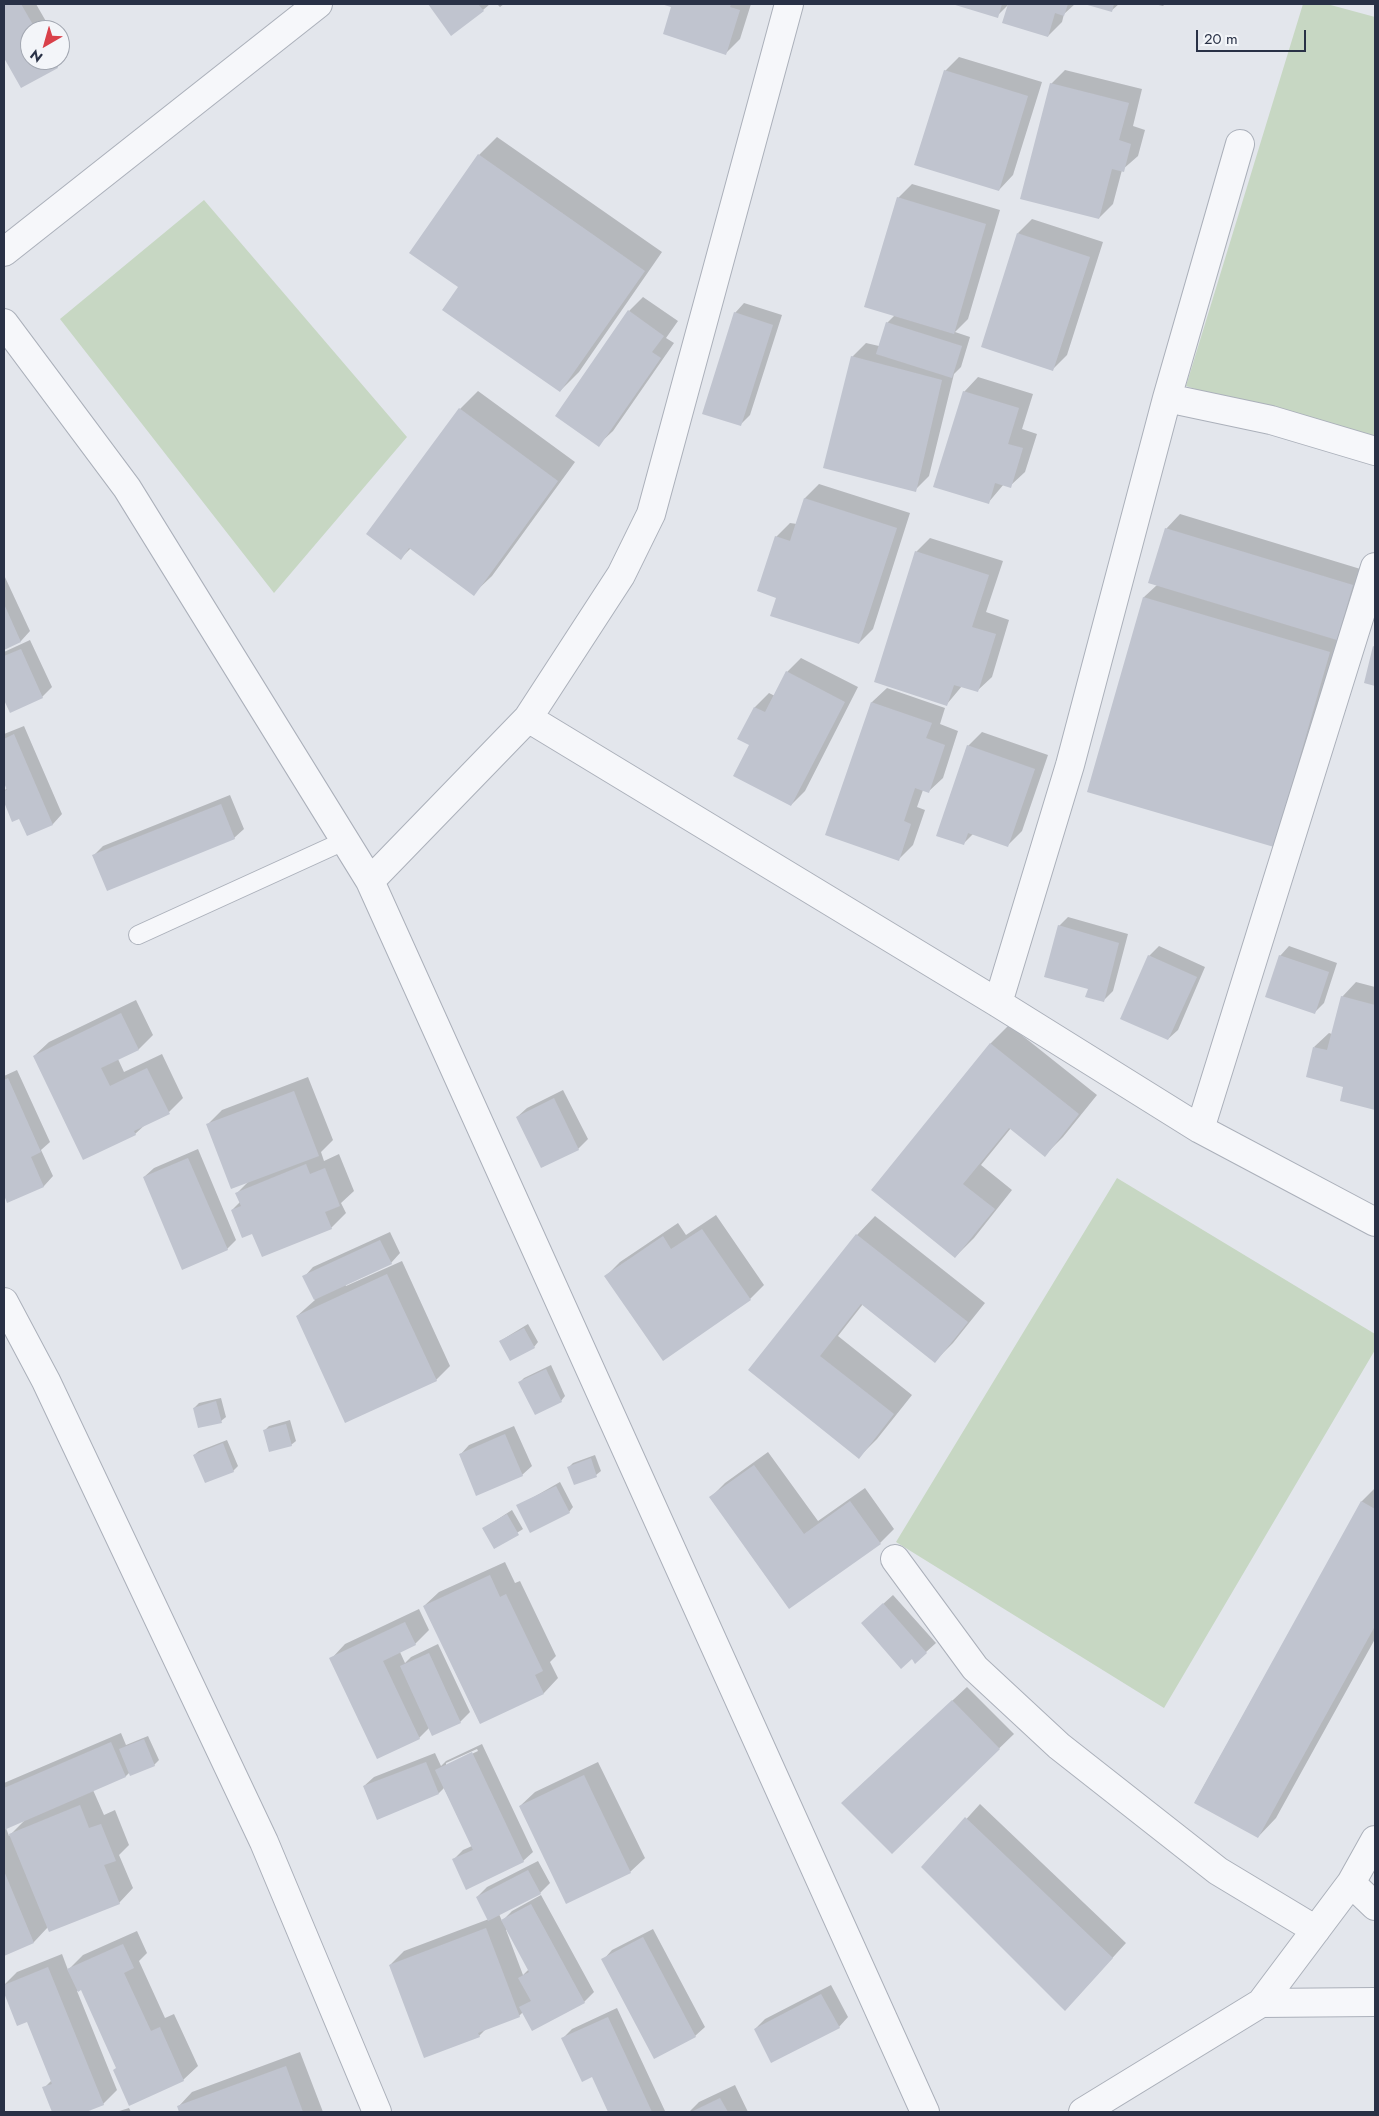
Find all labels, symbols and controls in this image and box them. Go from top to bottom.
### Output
north arrow [20,20,70,70]
scale bar [1199,20,1309,52]
text: 20 m [1204,28,1238,50]
text: N [26,45,47,67]

